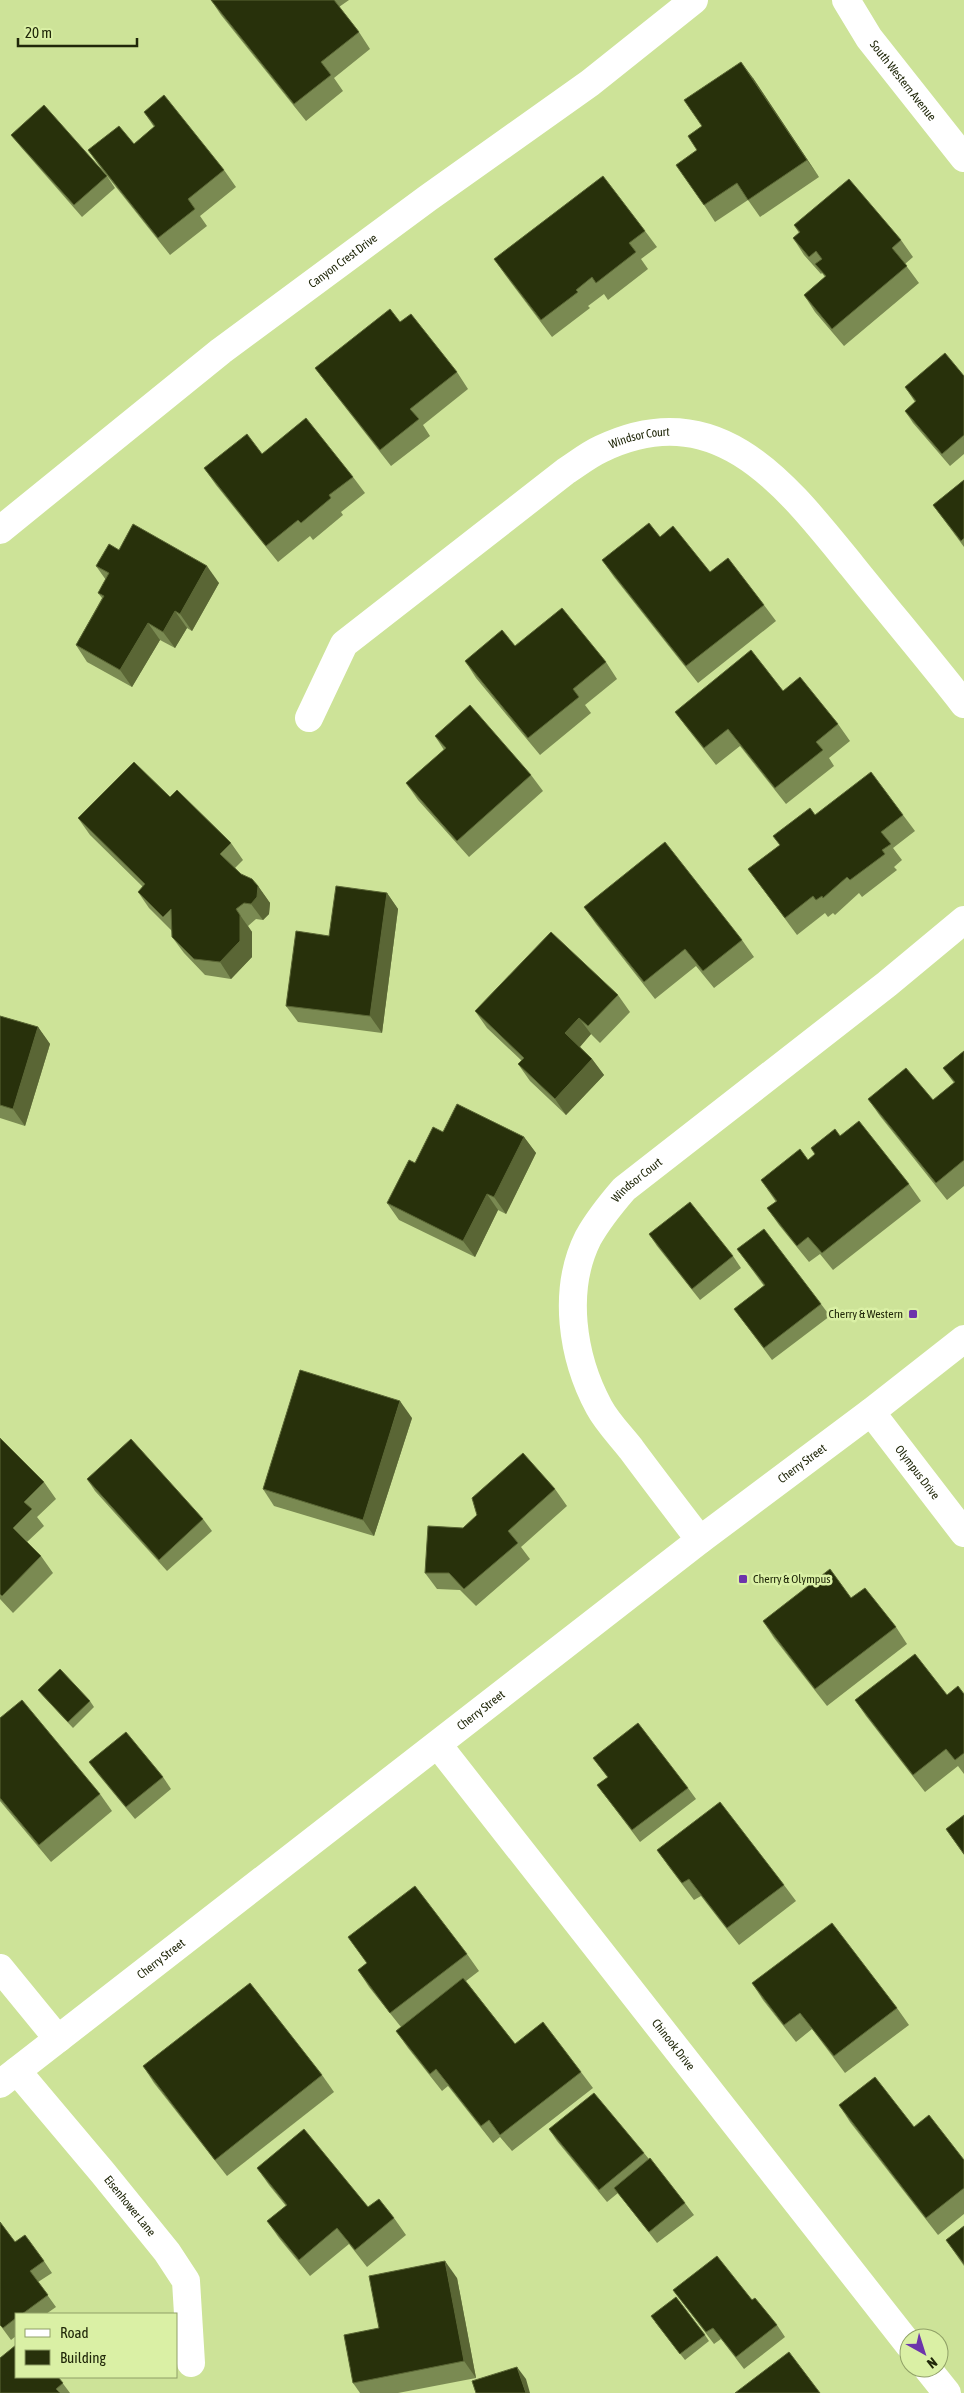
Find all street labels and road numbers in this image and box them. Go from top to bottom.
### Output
street label: South Western Avenue [867,38,939,124]
street label: Canyon Crest Drive [306,231,380,291]
street label: Windsor Court [607,425,670,452]
street label: Windsor Court [609,1155,665,1205]
street label: Cherry Street [775,1441,829,1486]
street label: Olympus Drive [892,1442,942,1502]
street label: Cherry Street [454,1687,508,1733]
street label: Cherry Street [134,1936,188,1982]
street label: Chinook Drive [649,2016,698,2073]
street label: Eisenhower Lane [101,2173,159,2239]

